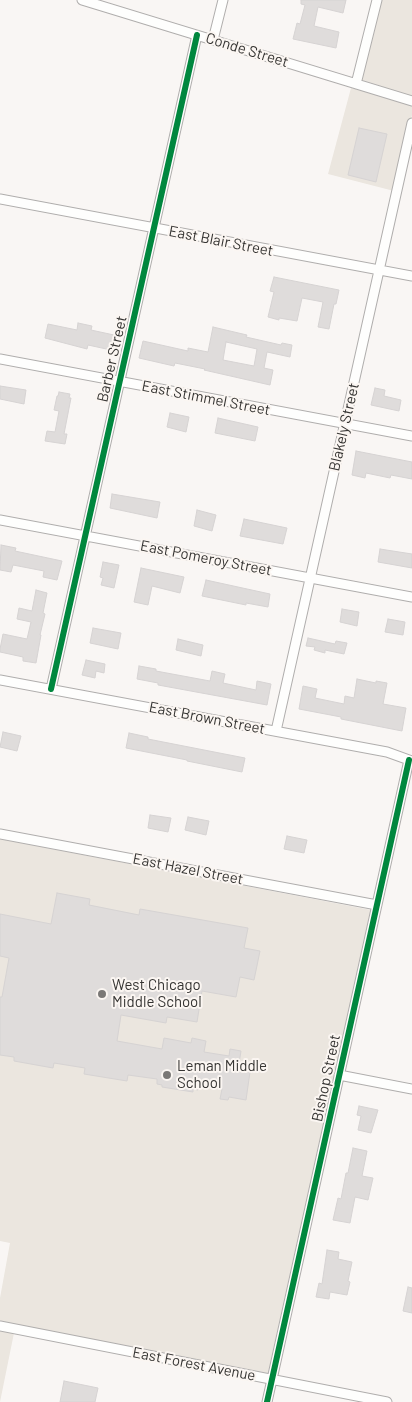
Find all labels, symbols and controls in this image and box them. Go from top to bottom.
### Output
street label: Conde Street [204,29,290,71]
street label: East Blair Street [167,222,275,260]
street label: Barber Street [93,314,131,404]
street label: East Stimmel Street [140,377,272,419]
street label: Blakely Street [325,381,363,473]
street label: East Pomeroy Street [139,536,273,580]
street label: East Brown Street [147,698,267,738]
street label: East Hazel Street [131,849,245,889]
place label: West Chicago Middle School [112,976,202,1011]
marker: West Chicago Middle School [96,988,108,1000]
street label: Bishop Street [308,1033,344,1123]
place label: Leman Middle School [177,1057,267,1092]
marker: Leman Middle School [161,1069,173,1081]
street label: East Forest Avenue [131,1343,257,1385]

